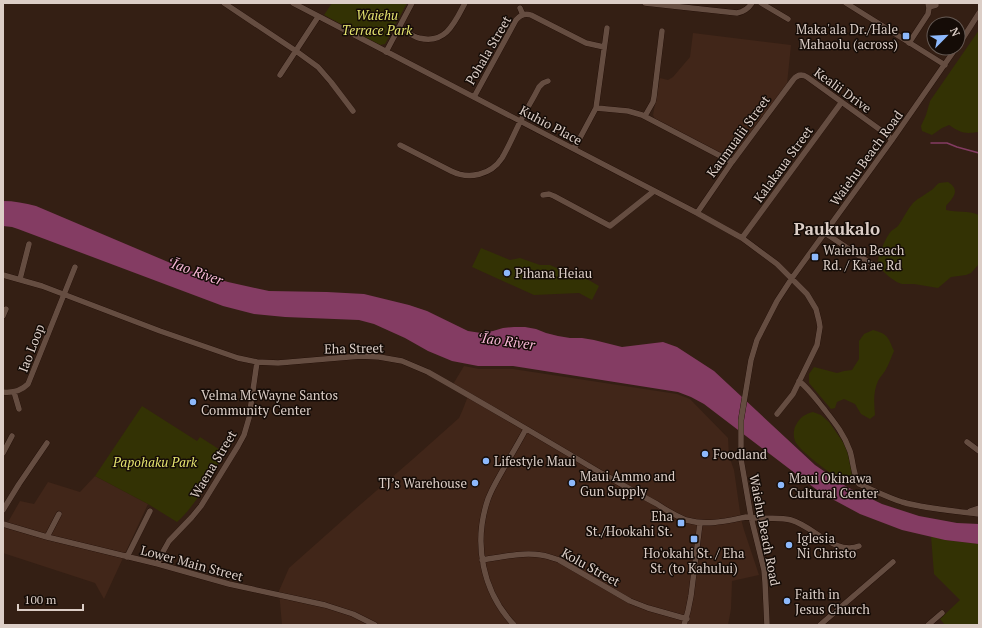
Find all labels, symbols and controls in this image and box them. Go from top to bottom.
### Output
park label: Waiehu Terrace Park [342,6,413,39]
street label: Pohala Street [461,12,515,88]
north arrow [926,16,966,56]
place label: Maka'ala Dr./Hale Mahaolu (across) [796,20,898,53]
text: N [947,25,963,39]
marker: Maka'ala Dr./Hale Mahaolu (across) [901,31,911,41]
street label: Kealii Drive [811,63,875,117]
street label: Kaumualii Street [702,91,774,181]
street label: Kuhio Place [517,101,585,149]
street label: Waiehu Beach Road [825,107,907,209]
street label: Kalakaua Street [749,122,817,206]
district label: Paukukalo [794,217,880,240]
place label: Waiehu Beach Rd. / Ka'ae Rd [823,241,905,274]
water label: ʻĪao River [165,252,226,290]
marker: Waiehu Beach Rd. / Ka'ae Rd [810,252,820,262]
place label: Pihana Heiau [515,264,593,282]
marker: Pihana Heiau [502,268,512,278]
street label: Iao Loop [14,321,48,375]
water label: ʻĪao River [476,327,537,354]
street label: Eha Street [324,338,384,358]
place label: Velma McWayne Santos Community Center [201,386,338,419]
marker: Velma McWayne Santos Community Center [188,397,198,407]
street label: Waena Street [186,426,241,501]
place label: Foodland [713,445,767,463]
marker: Foodland [700,449,710,459]
place label: Lifestyle Maui [494,452,576,470]
park label: Papohaku Park [112,453,198,471]
marker: Lifestyle Maui [481,456,491,466]
place label: Maui Ammo and Gun Supply [580,467,675,500]
place label: Maui Okinawa Cultural Center [789,469,878,502]
street label: Waiehu Beach Road [745,473,785,587]
place label: TJ’s Warehouse [378,474,467,492]
marker: TJ’s Warehouse [470,478,480,488]
marker: Maui Ammo and Gun Supply [567,478,577,488]
marker: Maui Okinawa Cultural Center [776,480,786,490]
place label: Eha St./Hookahi St. [586,507,673,540]
marker: Eha St./Hookahi St. [676,518,686,528]
place label: Iglesia Ni Christo [797,529,856,562]
marker: Ho'okahi St. / Eha St. (to Kahului) [689,534,699,544]
marker: Iglesia Ni Christo [784,540,794,550]
street label: Lower Main Street [139,541,245,585]
street label: Kolu Street [559,544,624,591]
place label: Ho'okahi St. / Eha St. (to Kahului) [643,544,745,577]
place label: Faith in Jesus Church [795,585,870,618]
scale bar [18,586,83,612]
text: 100 m [24,592,57,607]
marker: Faith in Jesus Church [782,596,792,606]

